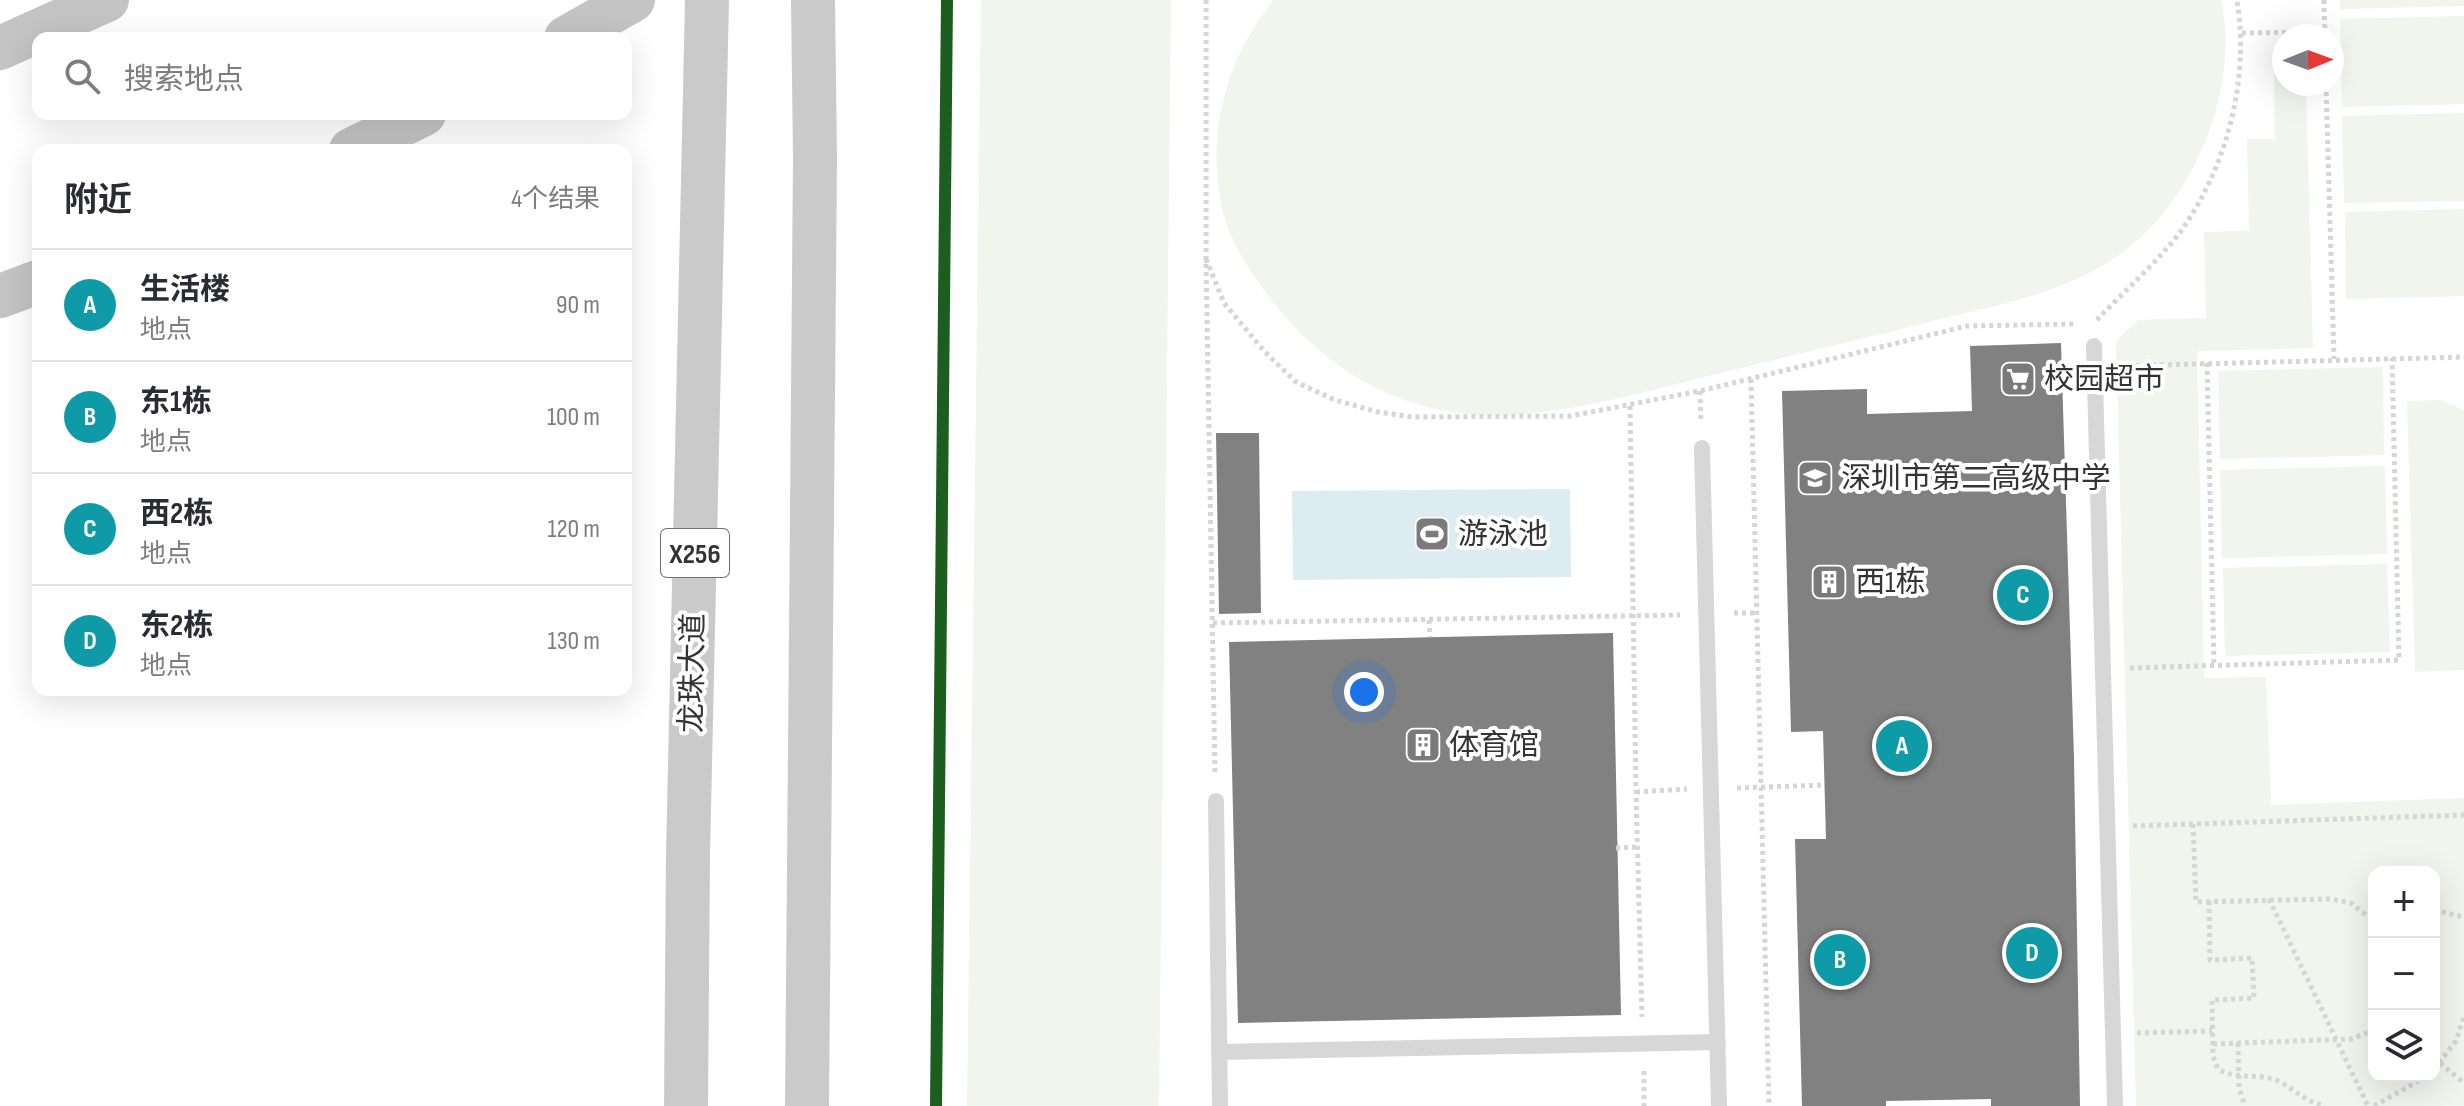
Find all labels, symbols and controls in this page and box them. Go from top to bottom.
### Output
north arrow [2272,24,2344,96]
search box [32,32,632,120]
icon: search [60,54,104,98]
text: 搜索地点 [124,62,244,98]
text: 附近 [64,180,132,221]
text: 4个结果 [511,184,600,215]
text: 生活楼 [140,272,230,308]
text: A [84,290,96,321]
text: 90 m [556,290,600,321]
text: 地点 [140,315,192,346]
supermarket icon: 校园超市 [1999,360,2037,398]
place label: 校园超市 [2044,362,2164,398]
text: 东1栋 [140,384,212,420]
text: B [84,402,96,433]
text: 100 m [547,402,600,433]
text: 地点 [140,427,192,458]
school or university icon: 深圳市第二高级中学 [1796,459,1834,497]
place label: 深圳市第二高级中学 [1841,461,2111,497]
text: 西2栋 [140,496,213,532]
text: C [83,514,97,545]
text: 120 m [547,514,600,545]
sports icon: 游泳池 [1413,515,1451,553]
place label: 游泳池 [1458,517,1548,553]
road number: X256 [661,529,729,577]
text: 地点 [140,539,192,570]
building icon: 西1栋 [1810,563,1848,601]
place label: 西1栋 [1855,565,1926,601]
pin: C [1997,565,2049,625]
text: 东2栋 [140,608,213,644]
street label: 龙珠大道 [674,613,712,733]
text: D [83,626,97,657]
text: 130 m [548,626,600,657]
text: 地点 [140,651,192,682]
your location [1344,672,1384,712]
pin: A [1876,716,1928,776]
building icon: 体育馆 [1404,726,1442,764]
place label: 体育馆 [1449,728,1539,764]
map controls [2368,866,2440,1082]
button: + [2368,866,2440,938]
pin: D [2006,923,2058,983]
pin: B [1814,930,1866,990]
button: − [2368,938,2440,1010]
button: layers [2368,1010,2440,1082]

